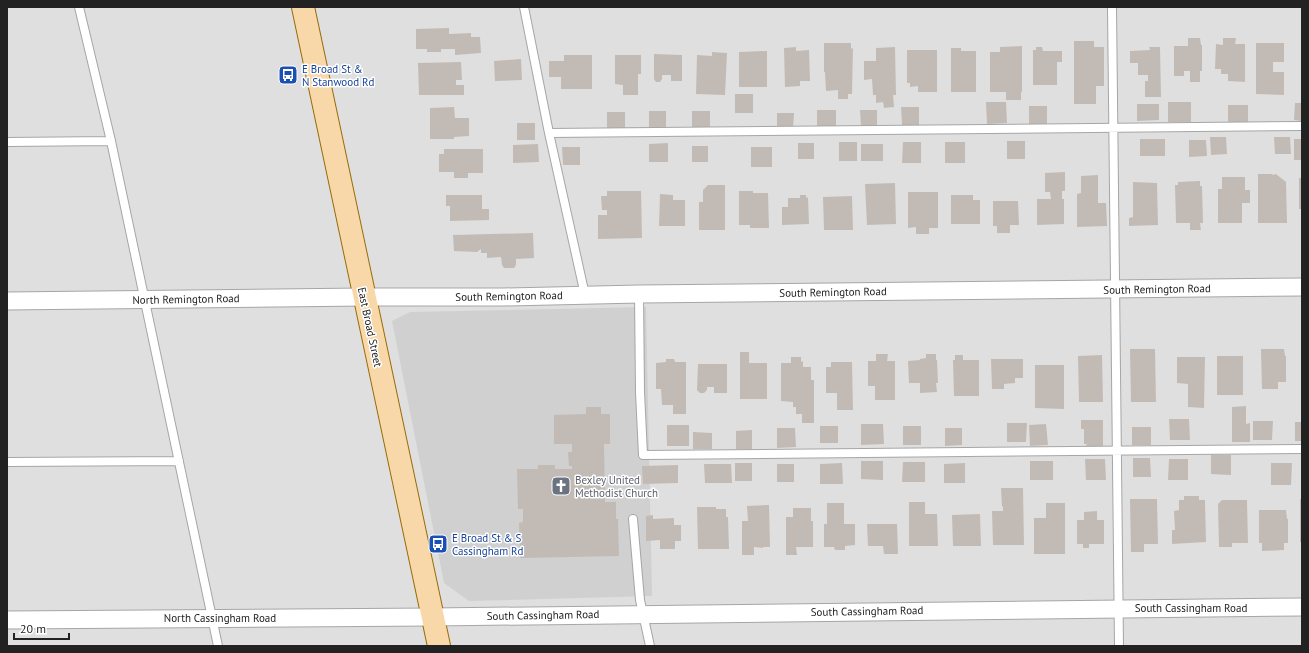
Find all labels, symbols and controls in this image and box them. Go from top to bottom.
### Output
place label: E Broad St & N Stanwood Rd [302,62,375,89]
bus stop icon: E Broad St & N Stanwood Rd [277,64,299,86]
street label: South Remington Road [1103,281,1211,297]
street label: South Remington Road [779,284,887,300]
street label: East Broad Street [355,286,385,368]
street label: South Remington Road [455,288,563,304]
street label: North Remington Road [132,291,240,307]
place label: Bexley United Methodist Church [575,473,658,500]
church icon: Bexley United Methodist Church [550,475,572,497]
place label: E Broad St & S Cassingham Rd [452,531,524,558]
bus stop icon: E Broad St & S Cassingham Rd [427,533,449,555]
street label: South Cassingham Road [1135,601,1247,615]
street label: South Cassingham Road [811,603,924,619]
street label: South Cassingham Road [487,607,600,623]
street label: North Cassingham Road [164,611,276,625]
scale bar [14,615,69,641]
text: 20 m [20,621,46,636]

